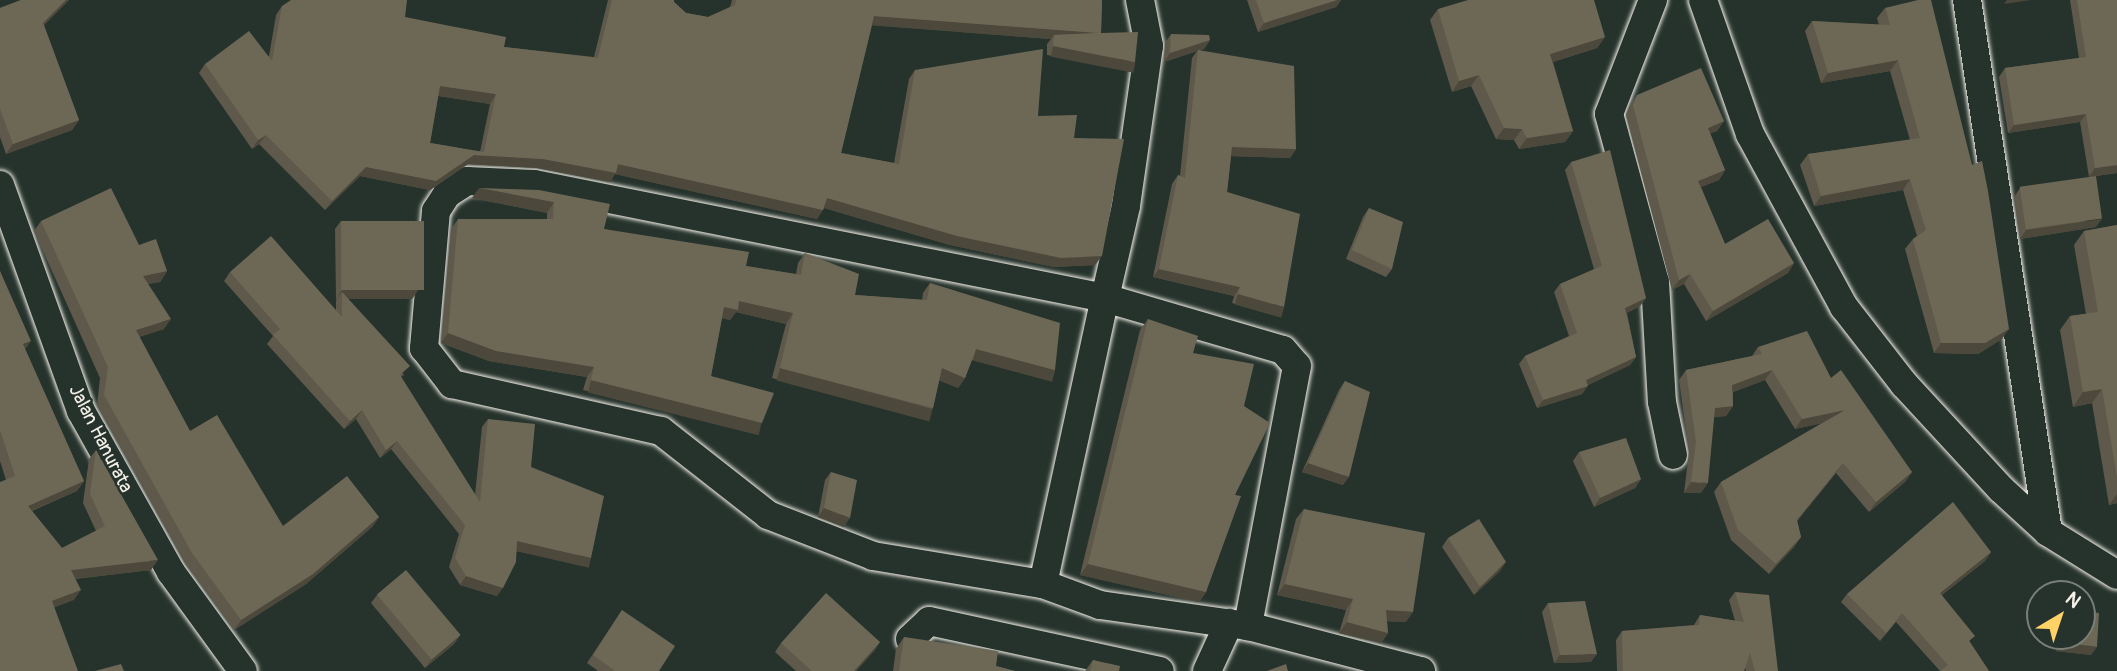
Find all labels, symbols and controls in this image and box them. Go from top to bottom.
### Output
street label: Jalan Hanurata [63,381,137,497]
north arrow [2026,580,2096,650]
text: N [2060,587,2085,614]

